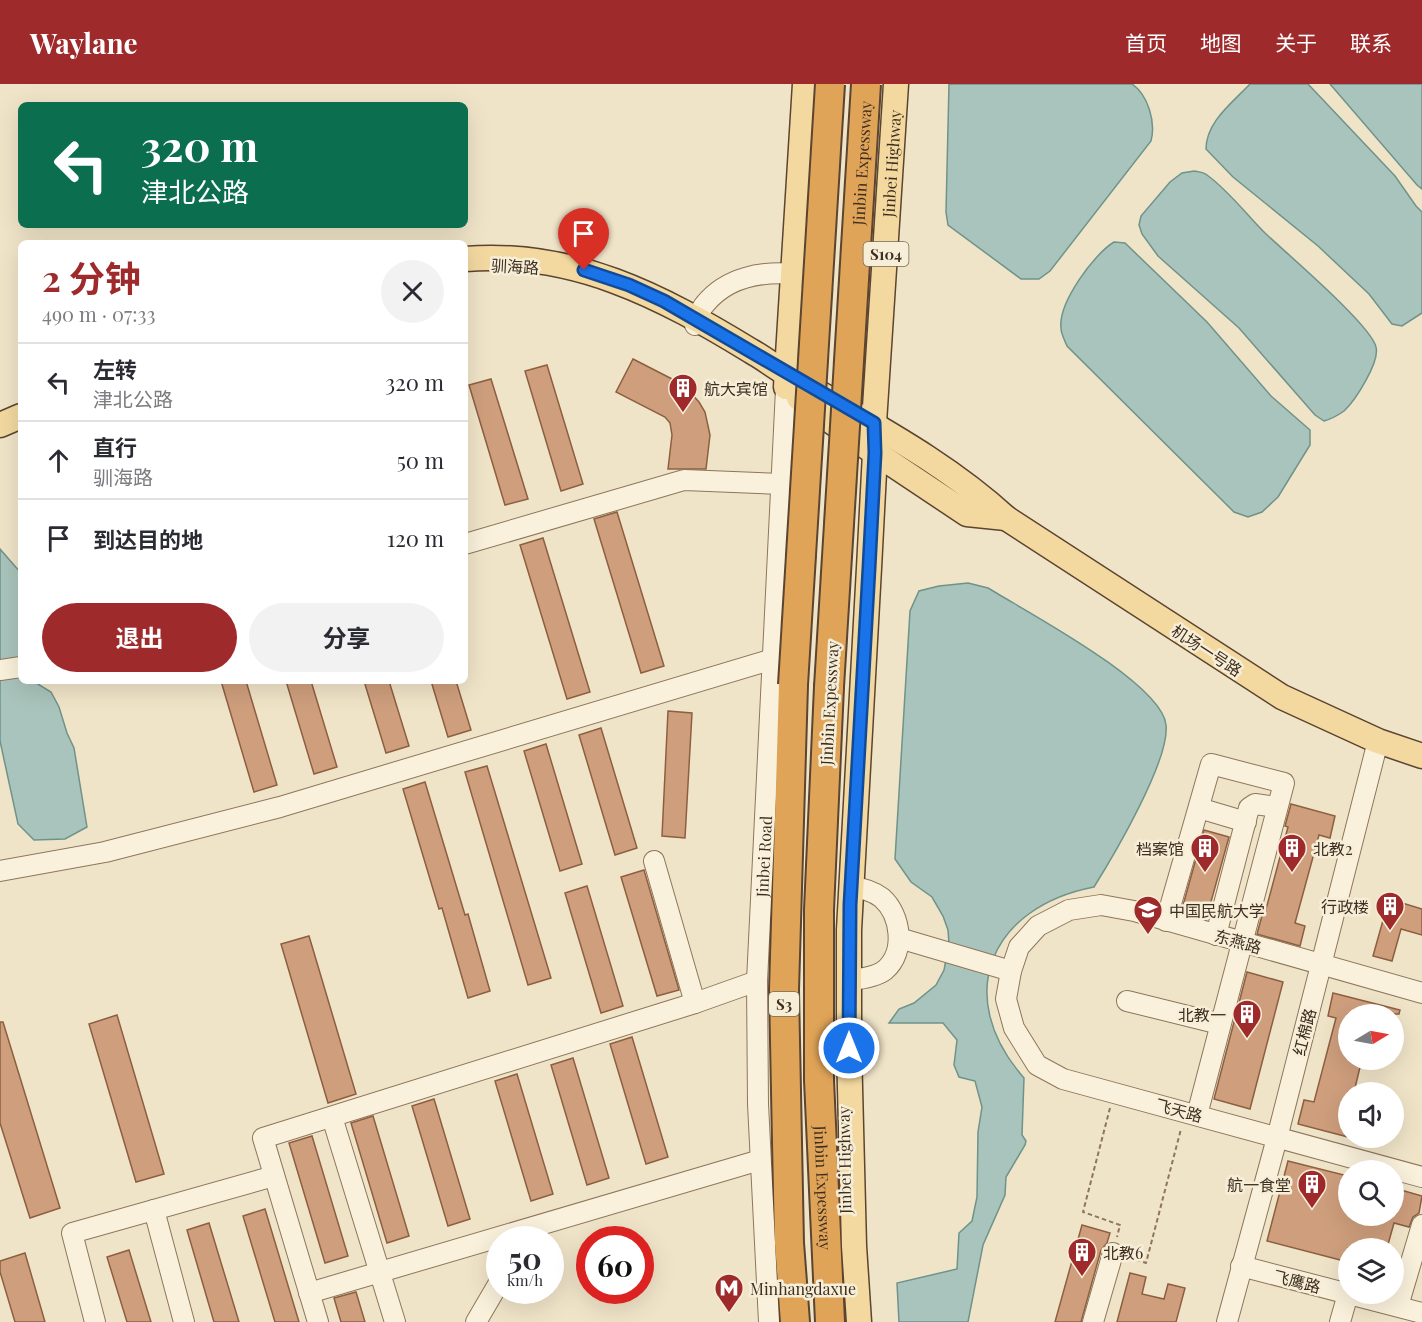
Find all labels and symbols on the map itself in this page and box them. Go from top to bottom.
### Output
street label: Jinbin Expessway [847,100,875,227]
street label: Jinbei Highway [877,109,905,219]
pin [558,208,609,270]
road number: S104 [864,242,908,266]
street label: 驯海路 [490,254,540,278]
building icon: 航大宾馆 [667,372,699,414]
place label: 航大宾馆 [704,378,768,399]
street label: 机场一号路 [1168,619,1246,681]
street label: Jinbin Expessway [815,640,843,767]
street label: Jinbei Road [751,815,776,899]
building icon: 档案馆 [1189,832,1221,874]
building icon: 北教2 [1276,832,1308,874]
place label: 档案馆 [1136,838,1184,859]
place label: 北教2 [1313,838,1353,859]
building icon: 行政楼 [1374,890,1406,932]
school or university icon: 中国民航大学 [1132,894,1164,936]
place label: 行政楼 [1321,896,1369,917]
place label: 中国民航大学 [1169,900,1265,921]
street label: 东燕路 [1212,924,1264,958]
road number: S3 [769,992,799,1016]
building icon: 北教一 [1231,998,1263,1040]
place label: 北教一 [1178,1004,1226,1025]
north arrow [1338,1004,1404,1070]
street label: 红棉路 [1288,1006,1320,1058]
position arrow [817,1016,881,1080]
street label: 飞天路 [1153,1094,1205,1126]
street label: Jinbei Highway [833,1106,855,1215]
street label: Jinbin Expessway [811,1124,837,1250]
building icon: 航一食堂 [1296,1168,1328,1210]
place label: 航一食堂 [1227,1174,1291,1195]
speed limit sign: 60 [576,1226,654,1304]
building icon: 北教6 [1066,1236,1098,1278]
place label: 北教6 [1103,1242,1143,1263]
street label: 飞鹰路 [1271,1265,1323,1297]
metro station icon: Minhangdaxue [713,1272,745,1314]
place label: Minhangdaxue [750,1278,856,1299]

